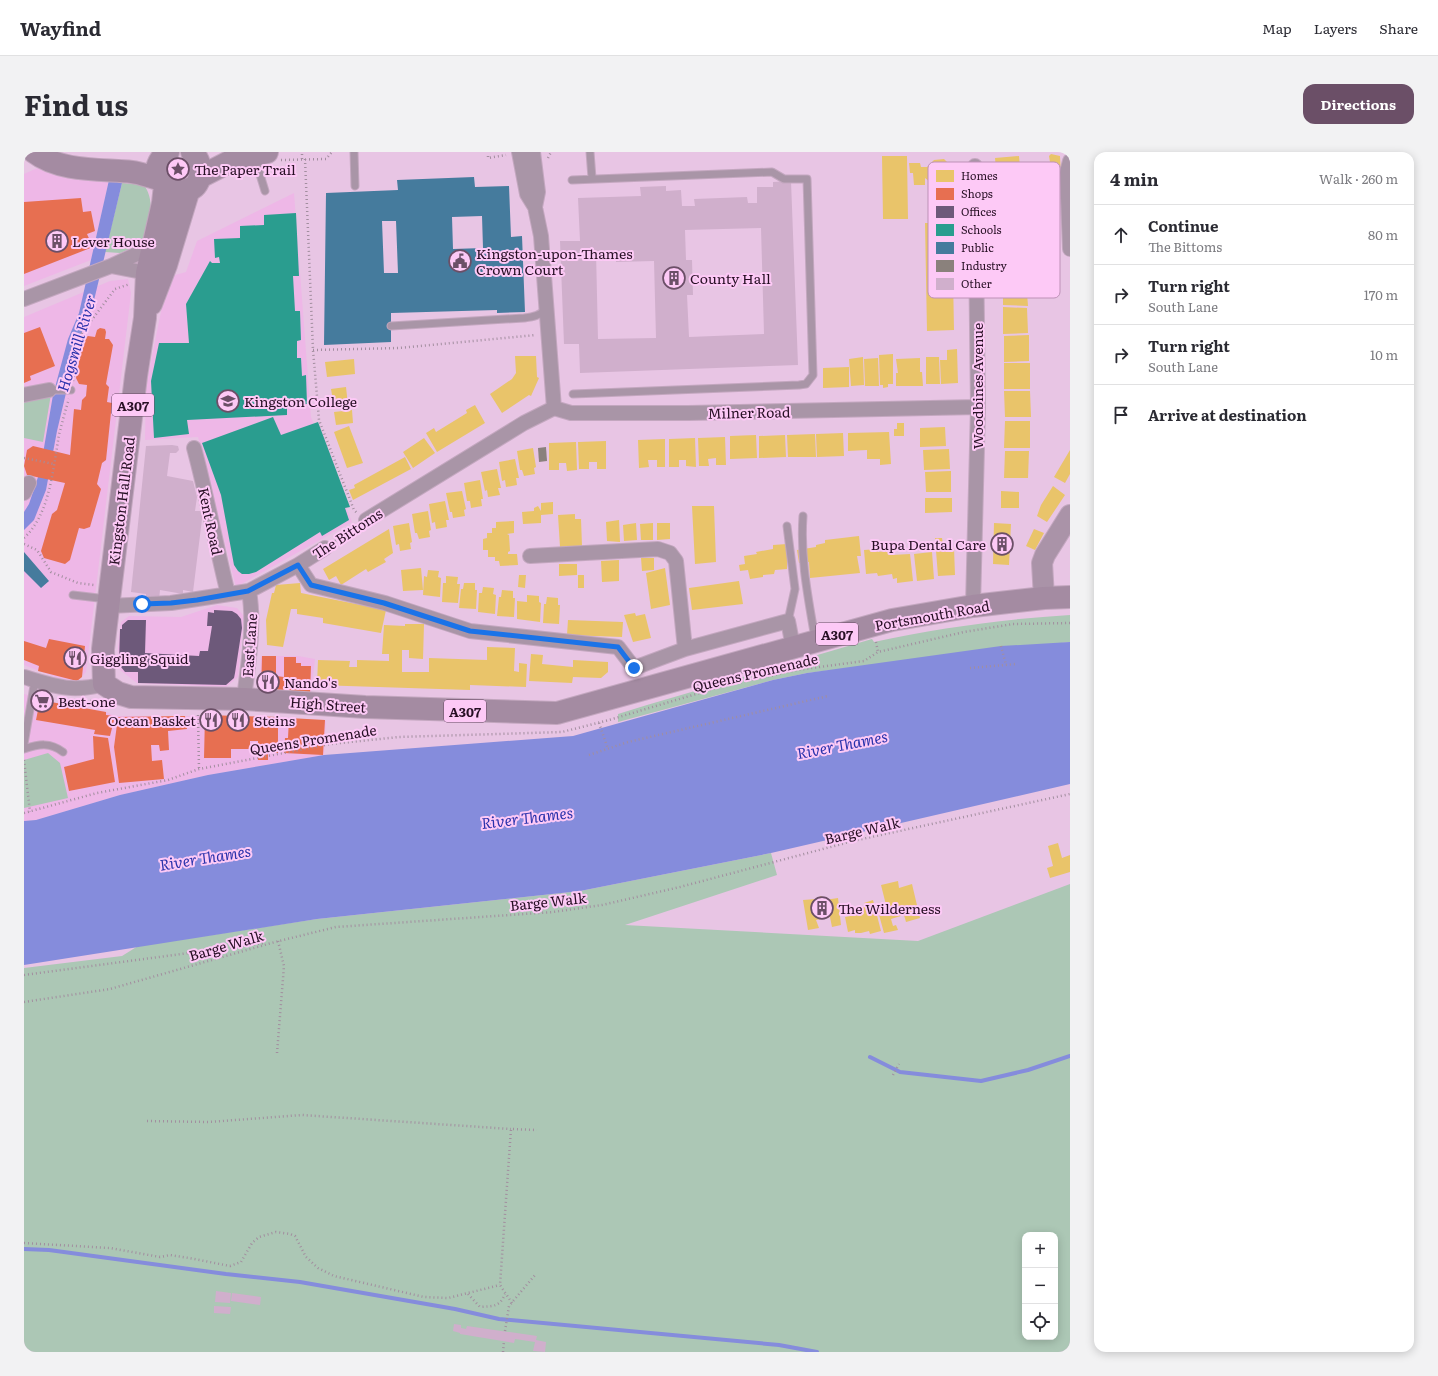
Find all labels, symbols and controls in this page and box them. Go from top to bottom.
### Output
text: Wayfind [20,14,101,42]
text: Map [1262,18,1292,38]
text: Layers [1314,18,1357,38]
text: Share [1379,18,1418,38]
text: Find us [24,83,128,125]
button: Directions [1303,84,1414,124]
place icon: The Paper Trail [165,156,191,182]
place label: The Paper Trail [194,159,296,179]
legend [928,162,1060,298]
text: 4 min [1110,166,1159,191]
text: Homes [961,167,998,183]
text: Walk · 260 m [1319,169,1398,188]
text: Shops [961,185,993,201]
text: Offices [961,203,996,219]
text: Continue [1148,214,1218,237]
text: Schools [961,221,1002,237]
icon: ahead [1110,224,1132,246]
text: 80 m [1368,225,1398,244]
building icon: Lever House [44,228,70,254]
place label: Lever House [72,231,155,251]
text: The Bittoms [1148,237,1222,256]
text: Public [961,239,994,255]
place label: Kingston-upon-Thames Crown Court [476,243,632,279]
public building icon: Kingston-upon-Thames Crown Court [447,248,473,274]
text: Industry [961,257,1008,273]
building icon: County Hall [661,265,687,291]
place label: County Hall [690,268,771,288]
text: Turn right [1148,274,1230,297]
text: Other [961,275,993,291]
icon: right [1110,284,1132,306]
text: 170 m [1364,285,1398,304]
water label: Hogsmill River [50,292,102,394]
text: South Lane [1148,297,1218,316]
street label: Woodbines Avenue [967,323,987,449]
text: Turn right [1148,334,1230,357]
icon: right [1110,344,1132,366]
text: 10 m [1370,345,1398,364]
text: South Lane [1148,357,1218,376]
school or university icon: Kingston College [215,388,241,414]
place label: Kingston College [244,391,357,411]
road number: A307 [112,394,154,416]
street label: Milner Road [707,401,791,423]
text: Arrive at destination [1148,403,1307,426]
icon: arrive [1110,404,1132,426]
street label: Kingston Hall Road [103,435,139,566]
street label: Kent Road [194,485,228,557]
street label: The Bittoms [308,503,386,563]
building icon: Bupa Dental Care [989,531,1015,557]
place label: Bupa Dental Care [871,534,986,554]
route start [133,595,151,613]
street label: Portsmouth Road [873,595,992,635]
street label: East Lane [237,613,261,677]
road number: A307 [816,623,858,645]
restaurant icon: Giggling Squid [62,645,88,671]
place label: Giggling Squid [90,648,189,668]
street label: Queens Promenade [690,648,820,696]
route end [625,659,643,677]
restaurant icon: Nando's [255,669,281,695]
place label: Nando's [284,672,337,692]
supermarket icon: Best-one [29,688,55,714]
place label: Best-one [58,691,116,711]
street label: High Street [289,691,367,717]
road number: A307 [444,700,486,722]
restaurant icon: Ocean Basket [198,707,224,733]
restaurant icon: Steins [225,707,251,733]
place label: Ocean Basket [108,710,196,730]
place label: Steins [254,710,295,730]
street label: Queens Promenade [248,719,378,759]
water label: River Thames [794,724,890,764]
water label: River Thames [480,800,574,834]
street label: Barge Walk [822,812,902,848]
water label: River Thames [158,838,252,876]
street label: Barge Walk [509,887,588,915]
building icon: The Wilderness [809,895,835,921]
place label: The Wilderness [838,898,941,918]
street label: Barge Walk [186,925,266,965]
map controls [1022,1232,1058,1340]
button: + [1022,1232,1058,1268]
button: − [1022,1268,1058,1304]
button: locate [1022,1304,1058,1340]

